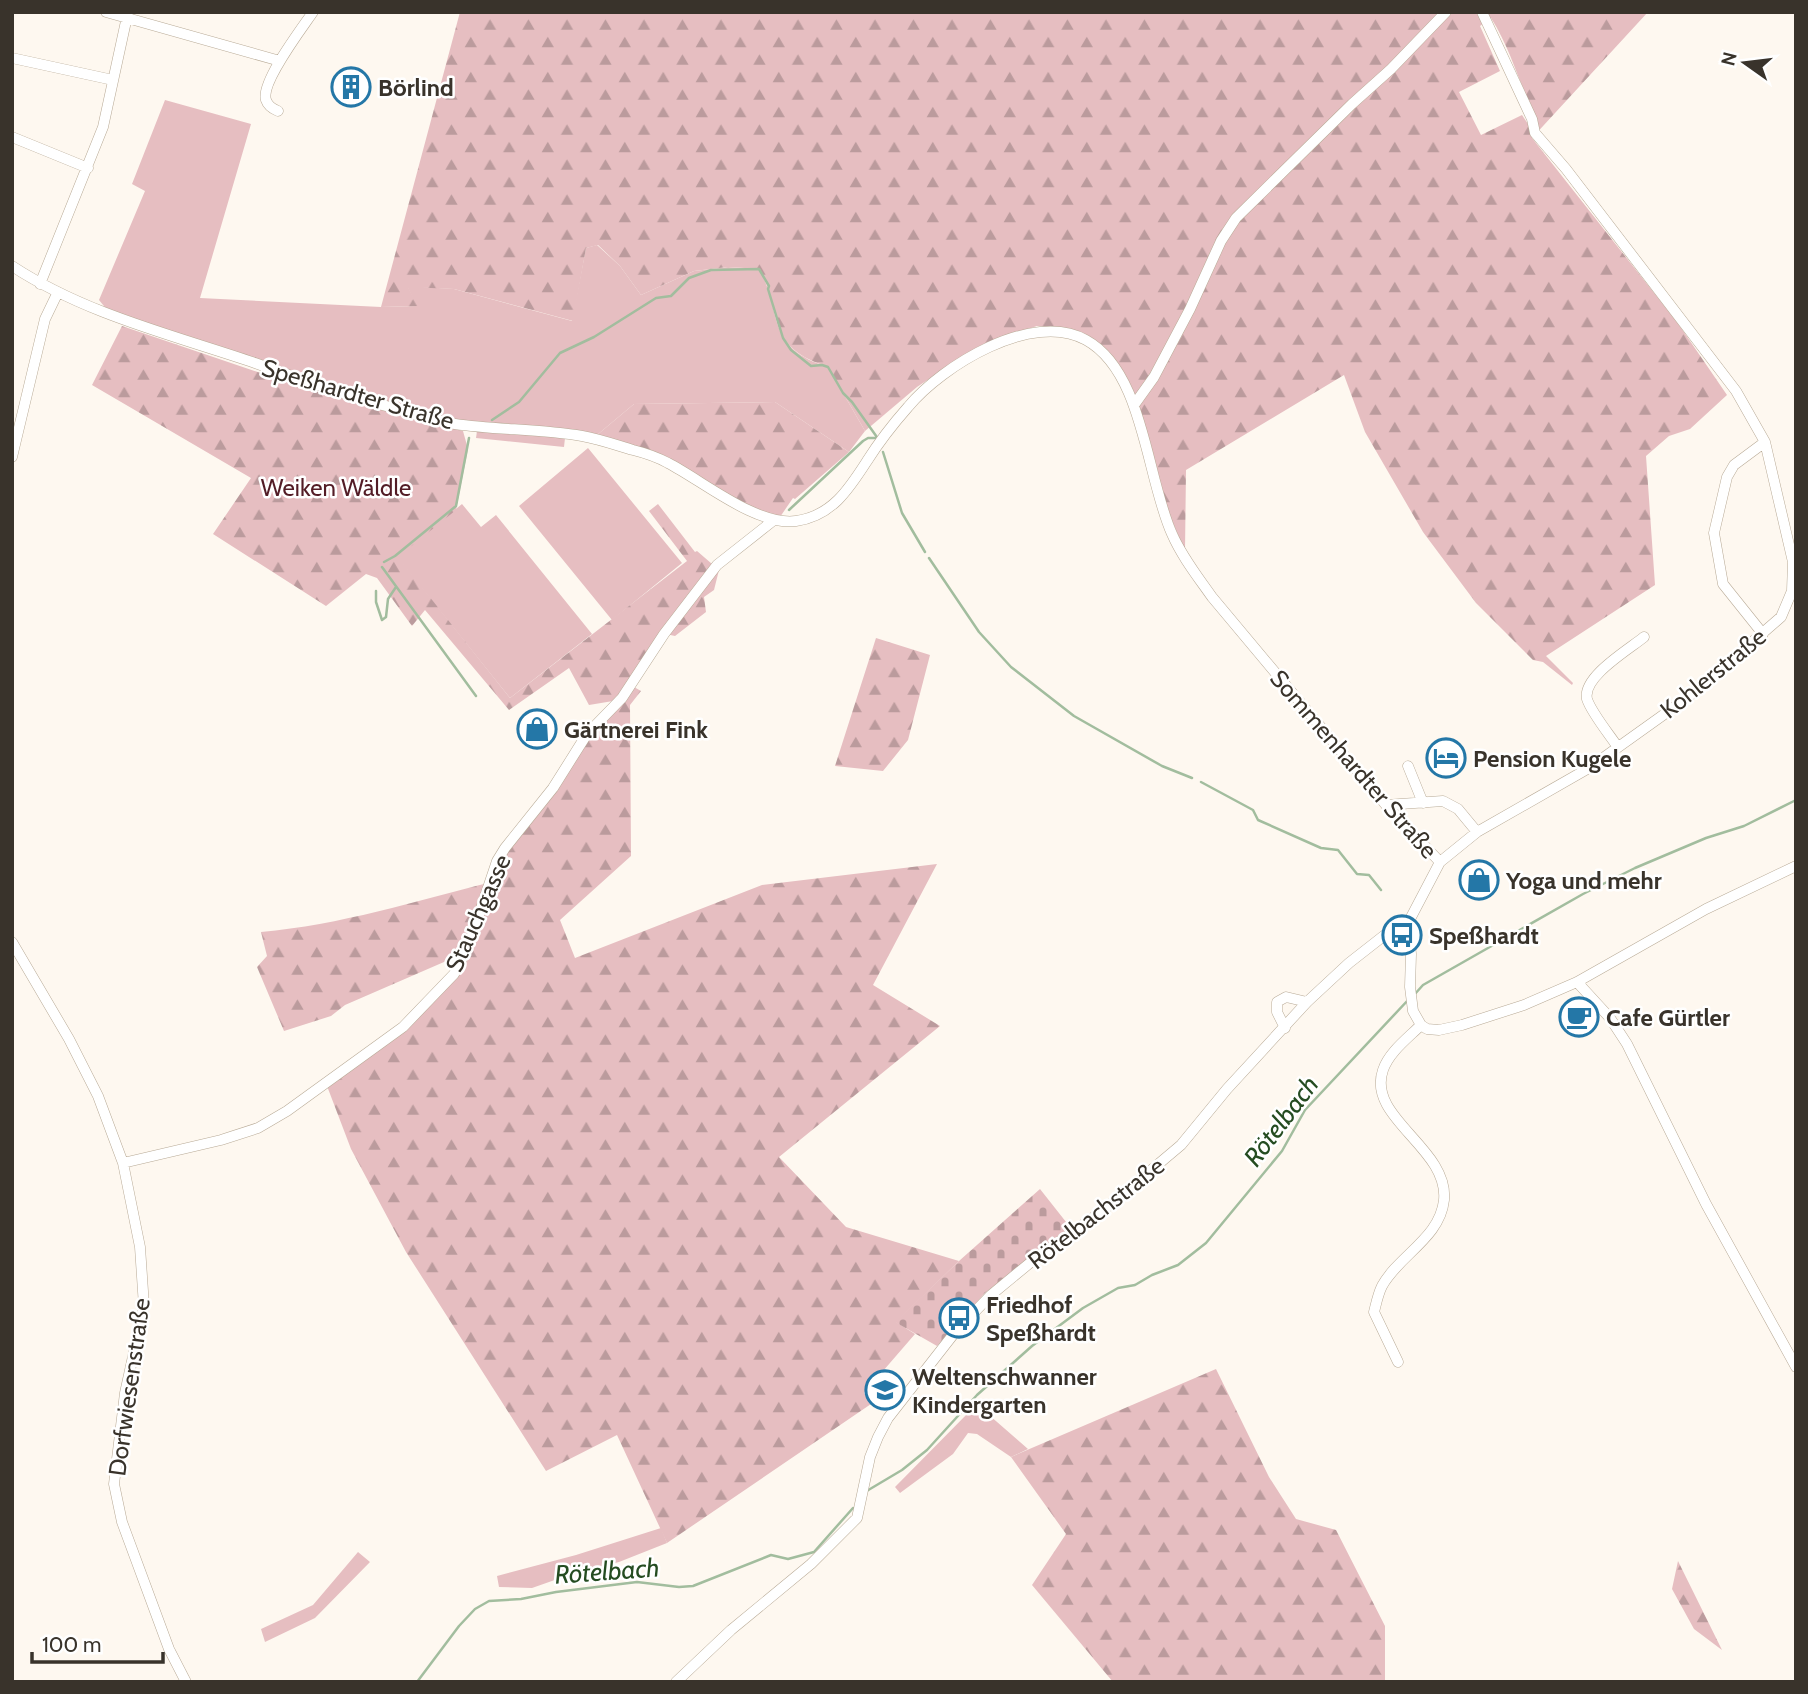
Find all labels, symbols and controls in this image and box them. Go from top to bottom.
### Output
north arrow [1710,28,1780,98]
text: N [1716,50,1742,68]
building icon: Börlind [330,66,372,108]
place label: Börlind [378,73,454,102]
street label: Speßhardter Straße [259,353,457,435]
park label: Weiken Wäldle [261,473,411,502]
street label: Kohlerstraße [1654,622,1772,724]
street label: Sommenhardter Straße [1264,664,1444,864]
shop icon: Gärtnerei Fink [516,708,558,750]
place label: Gärtnerei Fink [564,715,708,744]
hotel icon: Pension Kugele [1425,737,1467,779]
place label: Pension Kugele [1473,744,1631,773]
street label: Stauchgasse [439,850,517,976]
shop icon: Yoga und mehr [1458,859,1500,901]
place label: Yoga und mehr [1505,866,1662,895]
bus stop icon: Speßhardt [1381,914,1423,956]
place label: Speßhardt [1429,921,1539,950]
cafe icon: Cafe Gürtler [1558,996,1600,1038]
place label: Cafe Gürtler [1606,1003,1730,1032]
water label: Rötelbach [1237,1070,1325,1172]
street label: Rötelbachstraße [1022,1151,1170,1275]
place label: Friedhof Speßhardt [986,1290,1096,1347]
street label: Dorfwiesenstraße [102,1296,156,1478]
bus stop icon: Friedhof Speßhardt [938,1297,980,1339]
place label: Weltenschwanner Kindergarten [912,1362,1097,1419]
school or university icon: Weltenschwanner Kindergarten [864,1369,906,1411]
water label: Rötelbach [554,1551,660,1591]
scale bar [32,1620,163,1664]
text: 100 m [42,1632,101,1657]

